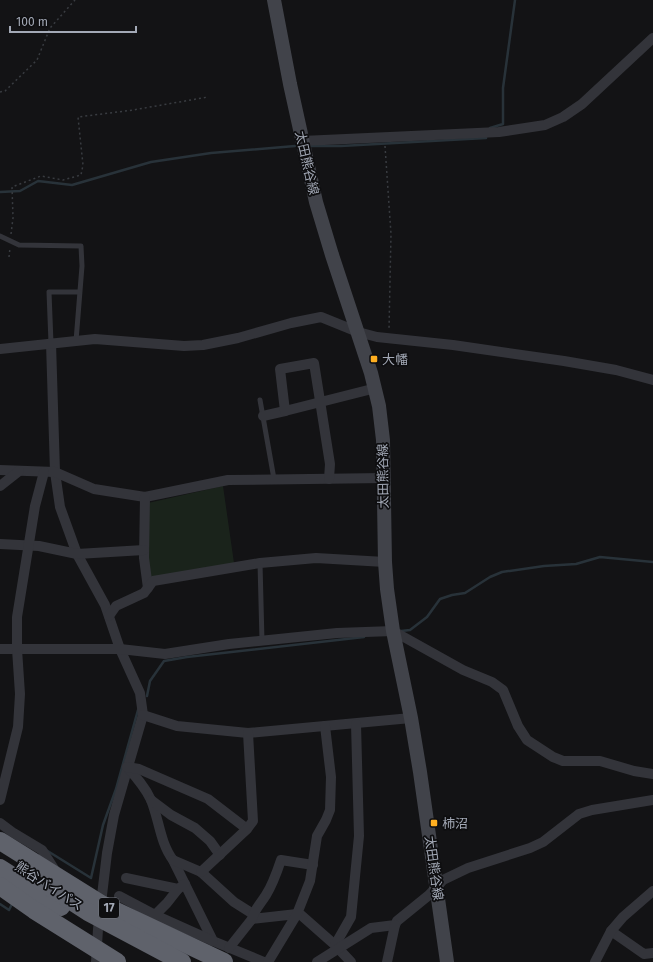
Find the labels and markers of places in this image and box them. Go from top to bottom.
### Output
place label: 大幡 [382,352,408,367]
marker: 大幡 [369,354,379,364]
place label: 柿沼 [442,816,468,831]
marker: 柿沼 [429,818,439,828]

